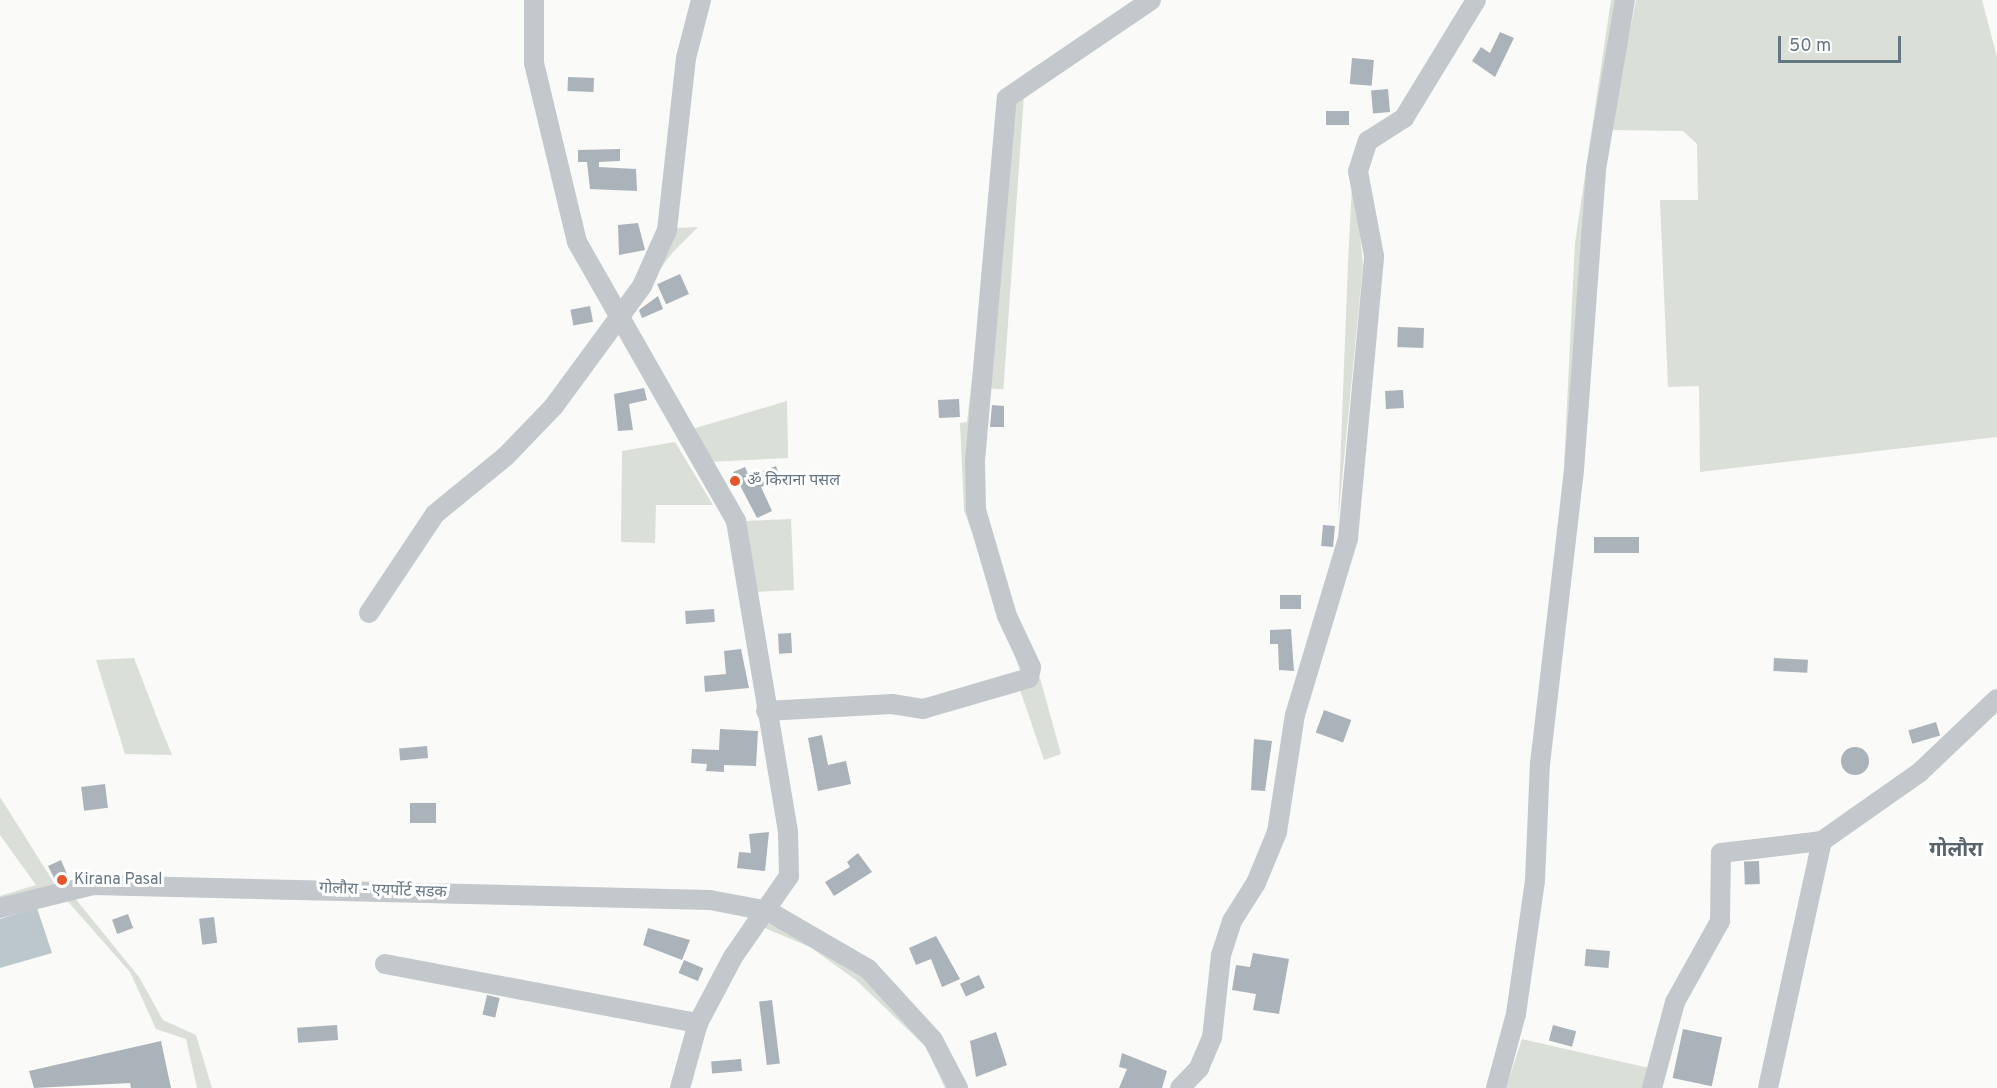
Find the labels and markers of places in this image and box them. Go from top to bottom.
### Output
place label: ॐ किराना पसल [747,471,840,491]
marker: ॐ किराना पसल [728,474,742,488]
place label: Kirana Pasal [74,870,163,890]
marker: Kirana Pasal [55,873,69,887]

